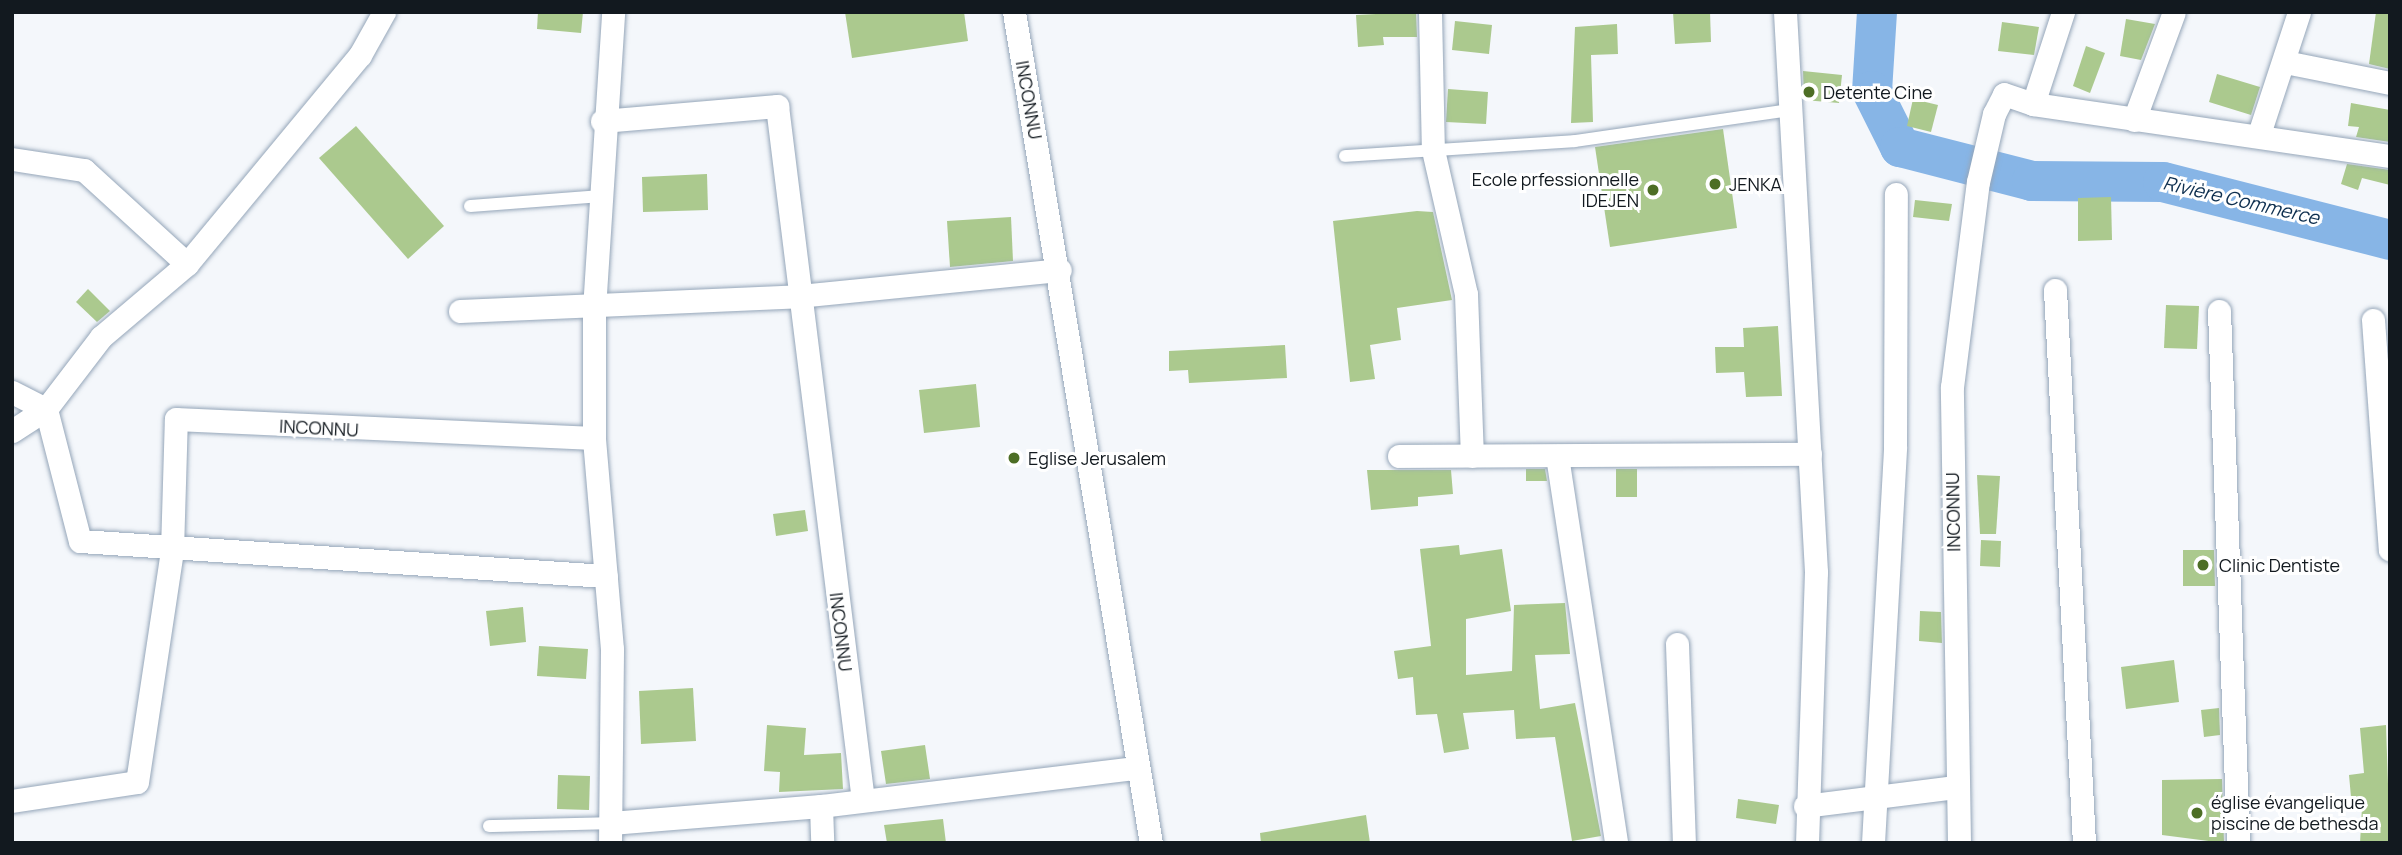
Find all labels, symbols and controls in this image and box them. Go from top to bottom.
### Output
street label: INCONNU [1011,59,1047,141]
place label: Detente Cine [1823,81,1933,103]
marker: Detente Cine [1801,84,1817,100]
place label: Ecole prfessionnelle IDEJEN [1472,169,1639,212]
water label: Rivière Commerce [2161,172,2321,230]
place label: JENKA [1729,173,1782,195]
marker: JENKA [1707,176,1723,192]
marker: Ecole prfessionnelle IDEJEN [1645,182,1661,198]
street label: INCONNU [279,415,359,441]
place label: Eglise Jerusalem [1028,447,1166,469]
marker: Eglise Jerusalem [1006,450,1022,466]
street label: INCONNU [1942,472,1964,552]
place label: Clinic Dentiste [2219,554,2340,576]
marker: Clinic Dentiste [2193,555,2213,575]
street label: INCONNU [825,591,857,673]
place label: église évangelique piscine de bethesda [2211,792,2378,834]
marker: église évangelique piscine de bethesda [2189,805,2205,821]

